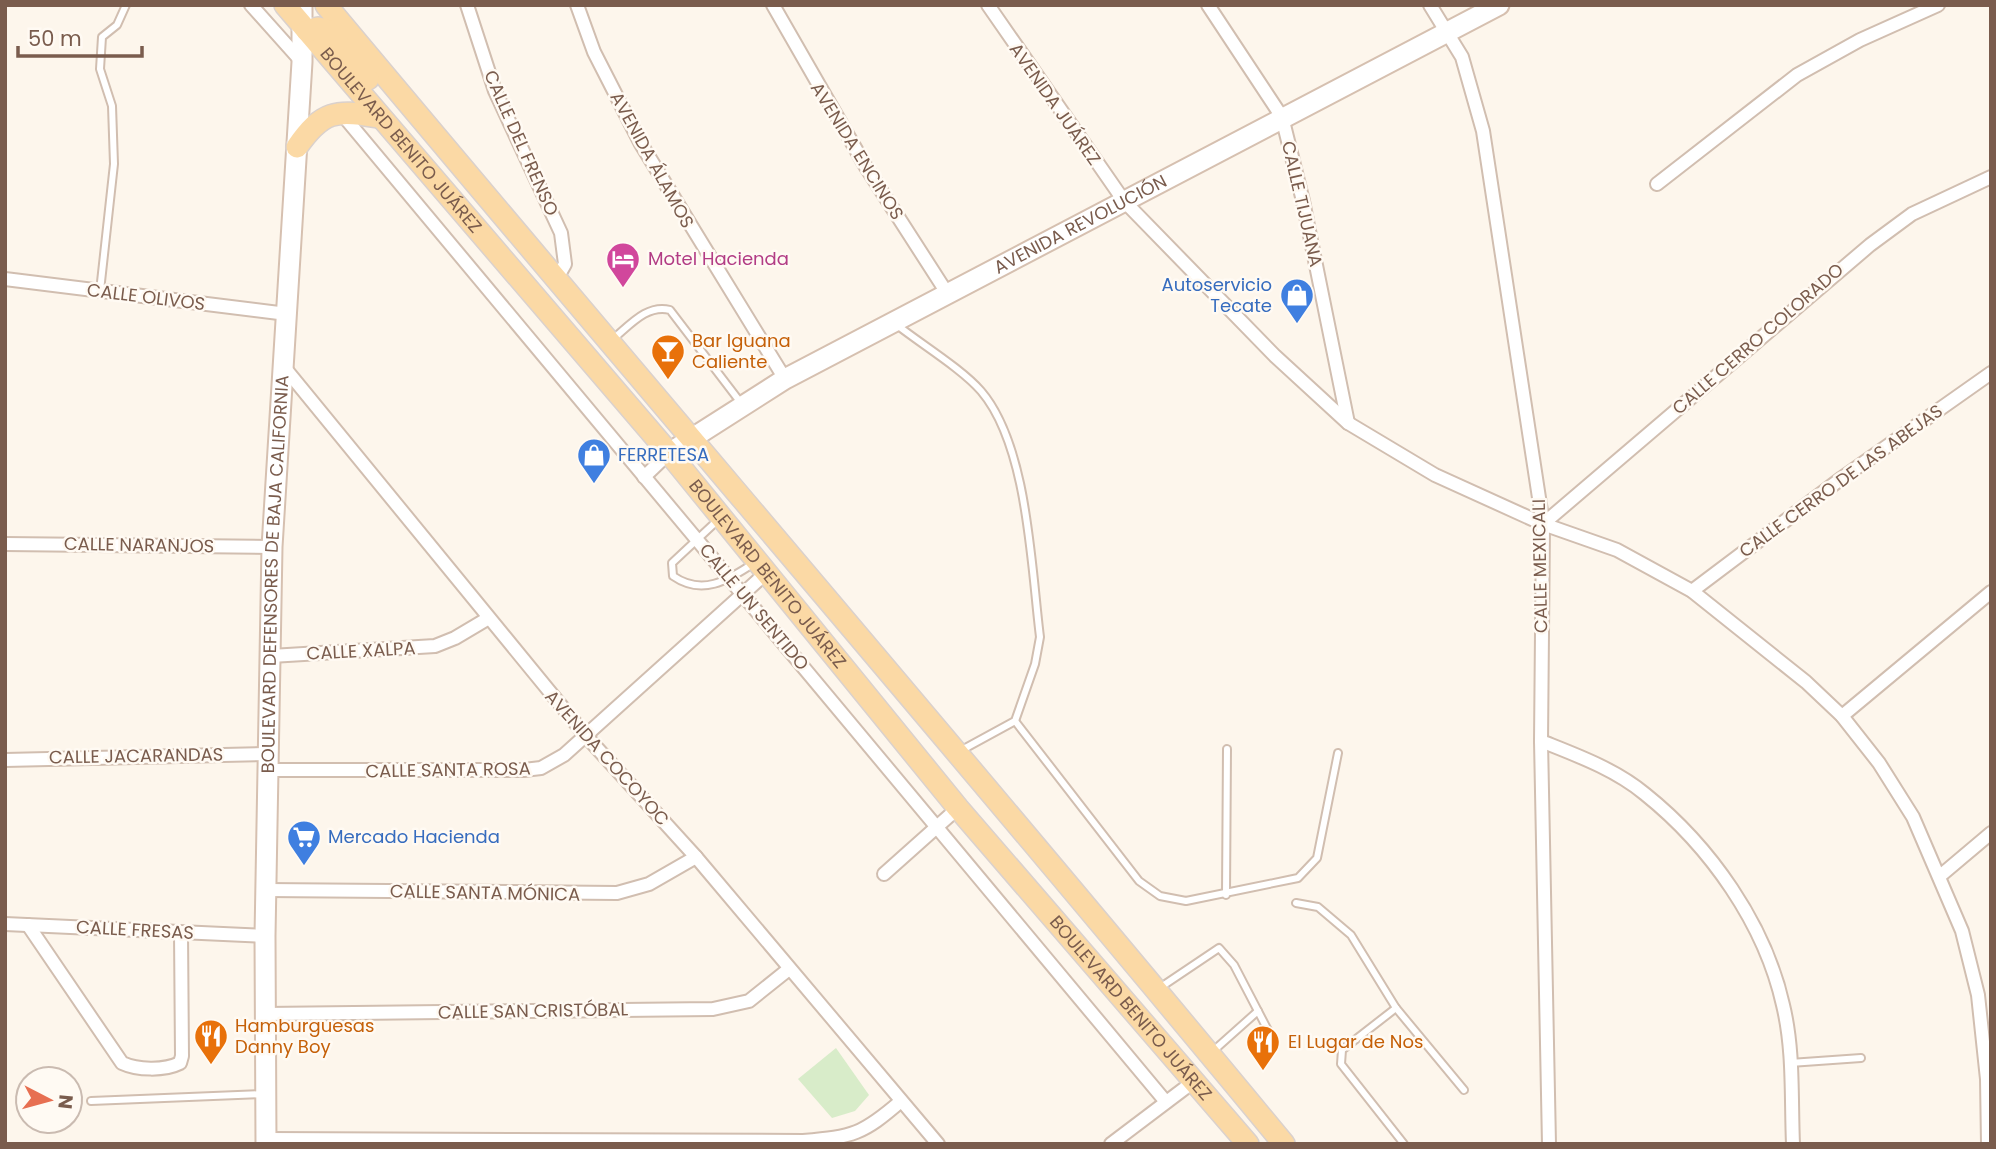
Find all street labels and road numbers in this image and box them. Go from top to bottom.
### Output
street label: AVENIDA JUÁREZ [1004,38,1107,170]
street label: BOULEVARD BENITO JUÁREZ [315,42,488,238]
street label: CALLE DEL FRENSO [478,66,565,219]
street label: AVENIDA ENCINOS [805,77,910,224]
street label: AVENIDA ÁLAMOS [605,87,700,233]
street label: CALLE TIJUANA [1276,139,1329,269]
street label: AVENIDA REVOLUCIÓN [989,168,1171,279]
street label: CALLE CERRO COLORADO [1667,257,1849,420]
street label: CALLE OLIVOS [86,277,207,316]
street label: BOULEVARD DEFENSORES DE BAJA CALIFORNIA [255,374,295,774]
street label: CALLE CERRO DE LAS ABEJAS [1734,398,1948,563]
street label: BOULEVARD BENITO JUÁREZ [683,474,852,673]
street label: CALLE MEXICALI [1526,499,1553,633]
street label: CALLE NARANJOS [64,531,214,558]
street label: CALLE UN SENTIDO [694,538,815,676]
street label: CALLE XALPA [306,635,416,666]
street label: AVENIDA COCOYOC [540,684,675,831]
street label: CALLE JACARANDAS [49,741,223,770]
street label: CALLE SANTA ROSA [365,756,531,783]
street label: CALLE SANTA MÓNICA [390,878,580,907]
street label: BOULEVARD BENITO JUÁREZ [1044,910,1218,1106]
street label: CALLE FRESAS [75,914,195,945]
street label: CALLE SAN CRISTÓBAL [438,996,629,1025]

